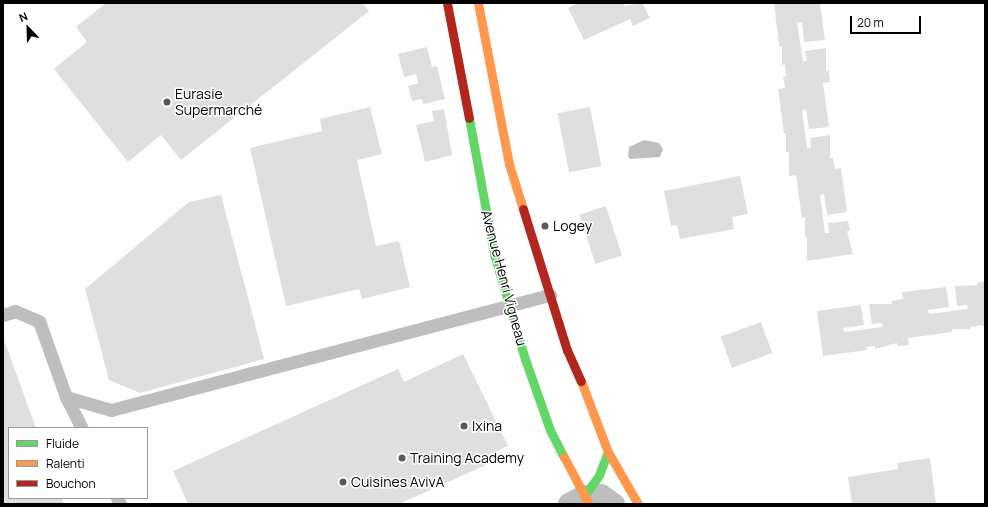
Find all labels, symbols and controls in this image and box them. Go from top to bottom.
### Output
north arrow [8,8,48,48]
text: N [17,8,30,25]
scale bar [852,8,923,34]
text: 20 m [857,14,884,31]
place label: Eurasie Supermarché [175,86,262,118]
marker: Eurasie Supermarché [162,97,172,107]
street label: Avenue Henri Vigneau [478,208,530,348]
place label: Logey [553,218,592,234]
marker: Logey [540,221,550,231]
place label: Ixina [472,418,502,434]
marker: Ixina [459,421,469,431]
legend [8,427,148,499]
text: Fluide [46,435,79,452]
place label: Training Academy [410,450,524,466]
marker: Training Academy [397,453,407,463]
text: Ralenti [46,455,85,472]
place label: Cuisines AvivA [351,474,444,490]
text: Bouchon [46,475,96,492]
marker: Cuisines AvivA [338,477,348,487]

